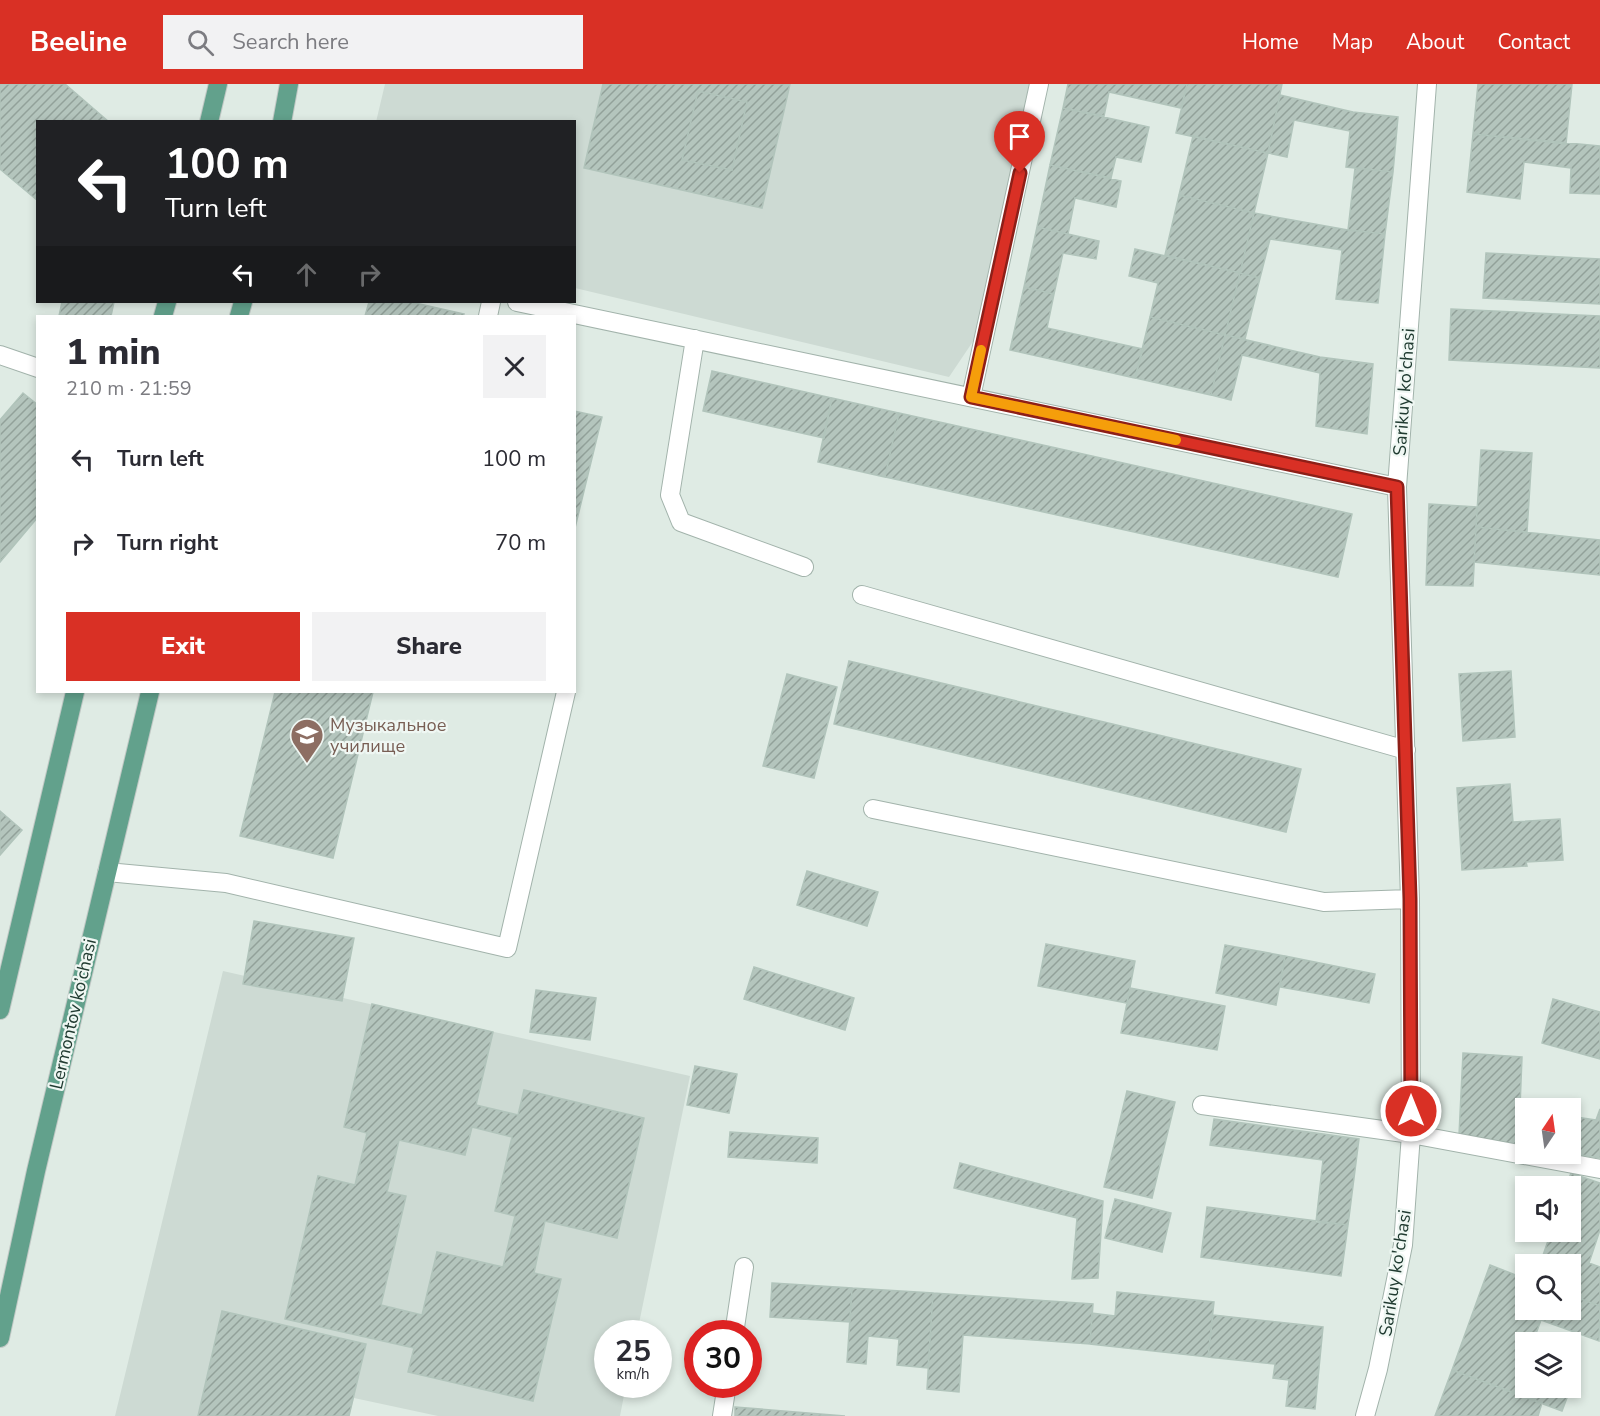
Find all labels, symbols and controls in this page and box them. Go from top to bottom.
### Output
search box [163,15,583,69]
text: Beeline [30,23,127,61]
icon: search [184,26,217,59]
text: Search here [232,27,349,57]
text: Home [1242,28,1299,56]
text: Map [1332,28,1373,56]
text: About [1406,28,1464,56]
text: Contact [1497,28,1570,56]
pin [994,111,1045,173]
icon: arrive [1003,120,1036,153]
text: 100 m [165,136,289,193]
icon: left [66,144,144,222]
text: Turn left [165,190,266,227]
icon: left [227,258,260,291]
icon: ahead [290,258,323,291]
icon: right [353,258,386,291]
street label: Sarikuy ko'chasi [1388,327,1420,457]
text: 1 min [66,328,161,377]
button: close [483,335,546,398]
text: 210 m · 21:59 [66,375,192,402]
icon: left [66,443,99,476]
text: Turn left [117,444,204,474]
text: 100 m [482,444,546,474]
icon: right [66,527,99,560]
text: Turn right [117,528,218,558]
text: 70 m [495,528,546,558]
button: Exit [66,612,300,681]
button: Share [312,612,546,681]
place label: Музыкальное училище [330,713,447,758]
school or university icon: Музыкальное училище [289,717,325,764]
street label: Lermontov ko’chasi [44,936,102,1092]
position arrow [1379,1079,1443,1143]
north arrow [1515,1098,1581,1164]
map controls [1515,1098,1581,1398]
button: sound [1515,1176,1581,1242]
street label: Sarikuy ko'chasi [1373,1208,1417,1338]
button: search [1515,1254,1581,1320]
speed limit sign: 30 [684,1320,762,1398]
text: 25 [615,1331,651,1372]
button: layers [1515,1332,1581,1398]
text: km/h [616,1364,650,1384]

